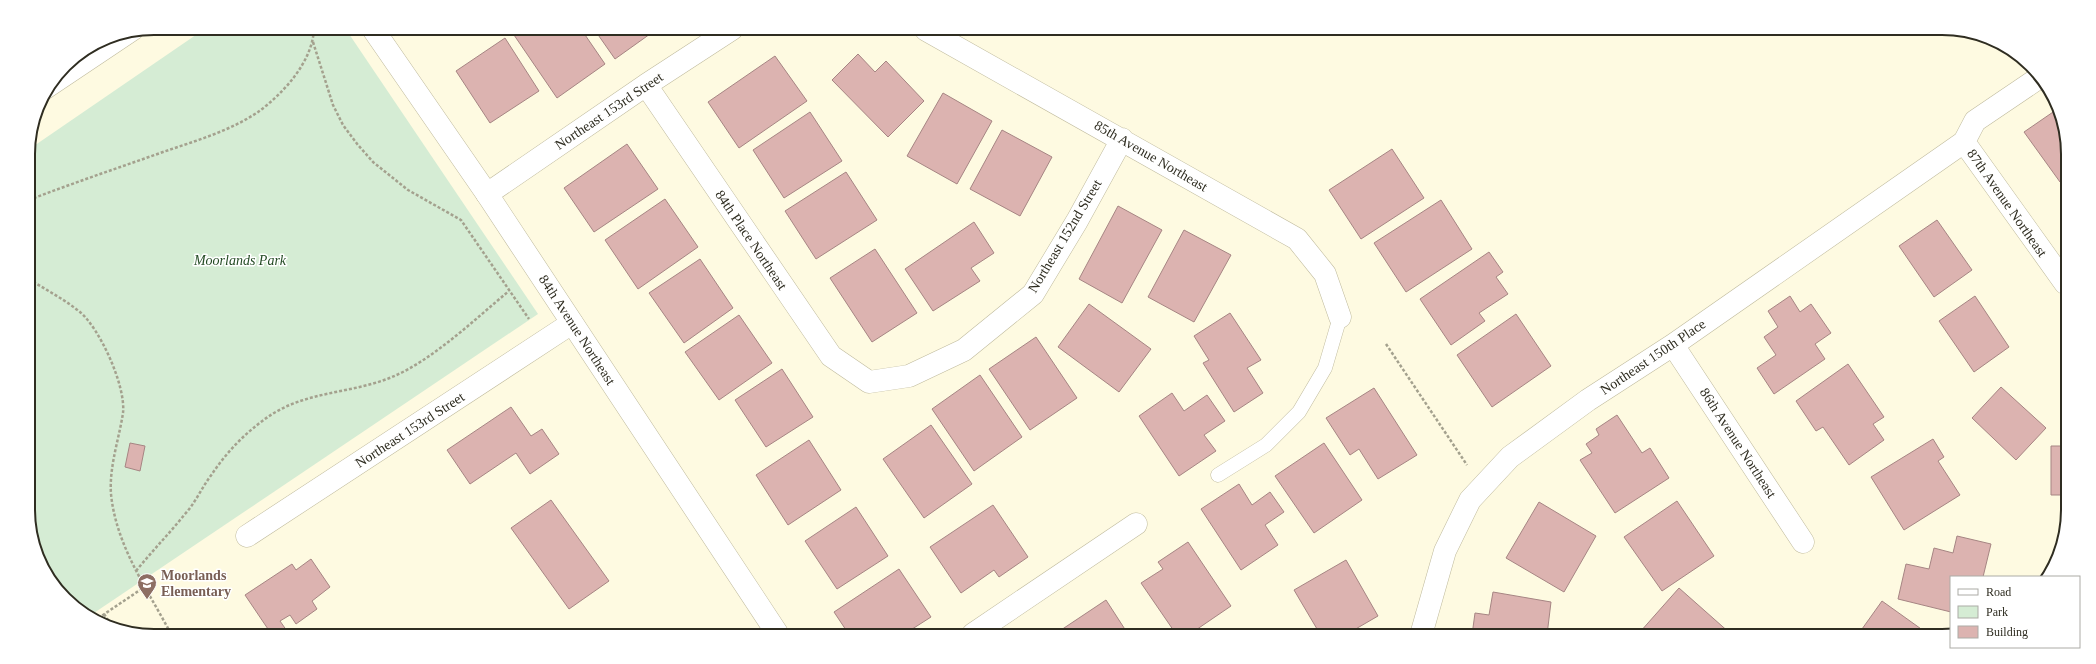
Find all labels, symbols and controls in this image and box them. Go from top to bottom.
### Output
street label: Northeast 153rd Street [552,69,666,153]
street label: 85th Avenue Northeast [1092,117,1210,195]
street label: 87th Avenue Northeast [1964,146,2050,260]
street label: Northeast 152nd Street [1025,177,1105,295]
street label: 84th Place Northeast [712,187,790,293]
park label: Moorlands Park [193,253,287,268]
street label: 84th Avenue Northeast [536,272,618,388]
street label: Northeast 150th Place [1598,316,1708,398]
street label: 86th Avenue Northeast [1697,385,1779,501]
street label: Northeast 153rd Street [353,389,467,471]
place label: Moorlands Elementary [161,568,231,599]
school or university icon: Moorlands Elementary [136,572,158,600]
legend [1950,576,2080,648]
text: Road [1986,585,2011,599]
text: Park [1986,605,2008,619]
text: Building [1986,625,2028,639]

